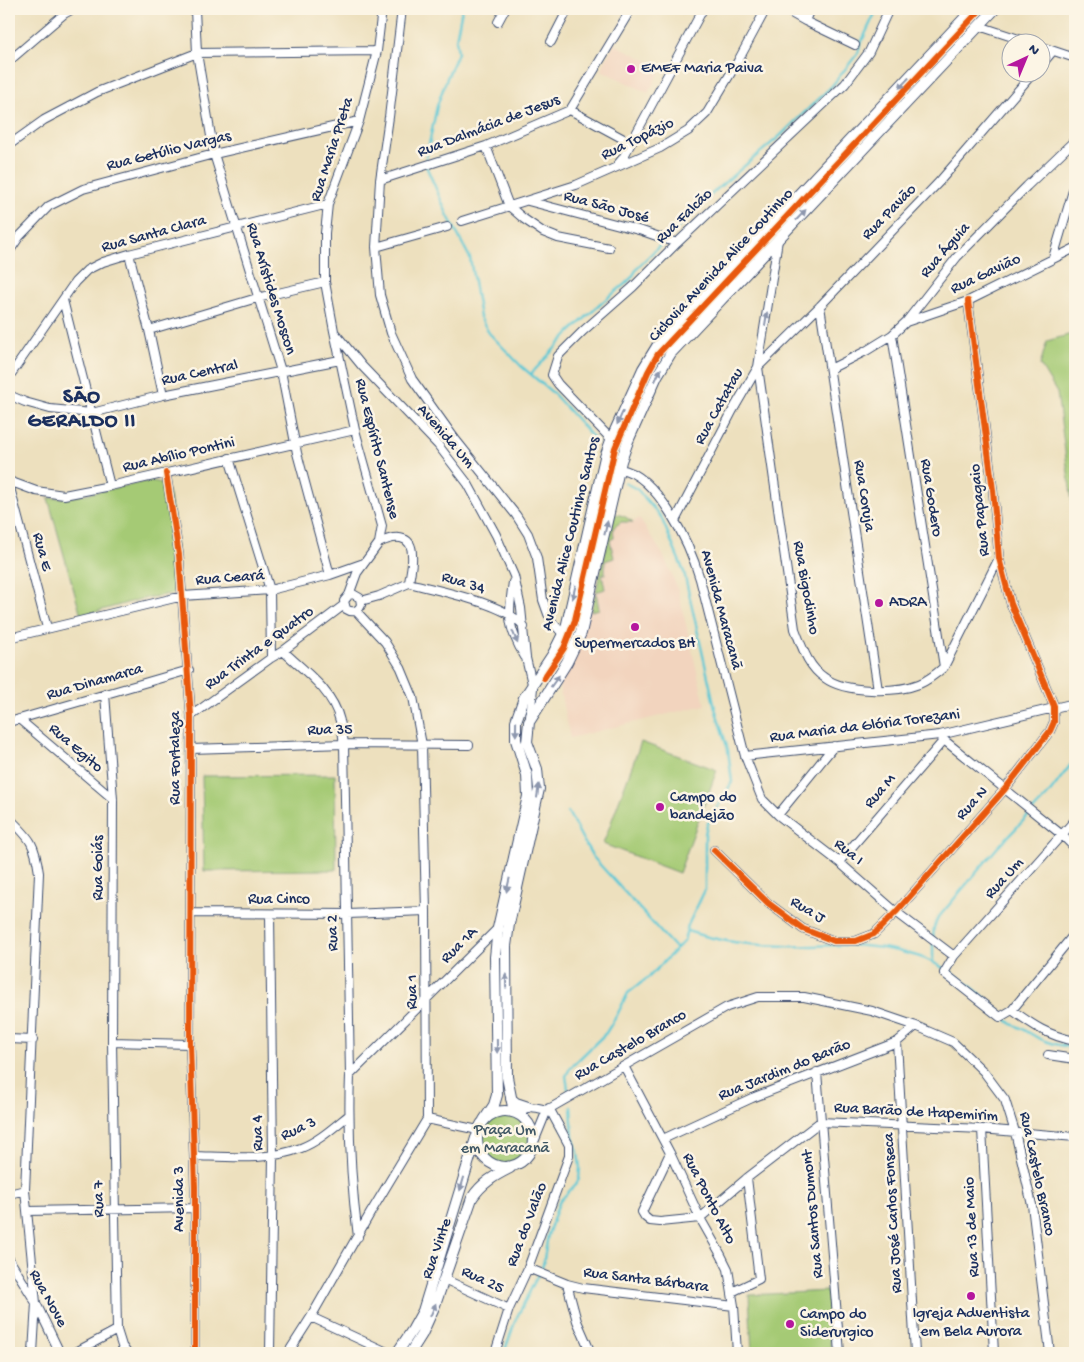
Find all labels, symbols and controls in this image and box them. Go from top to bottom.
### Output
north arrow [1002,32,1052,82]
text: N [1024,41,1042,60]
place label: EMEF Maria Paiva [641,60,764,79]
marker: EMEF Maria Paiva [625,63,637,75]
one-way arrow [898,76,910,88]
street label: Rua Dalmácia de Jesus [415,91,564,163]
street label: Rua Maria Preta [307,94,359,205]
street label: Rua Topázio [599,114,677,166]
street label: Rua Getúlio Vargas [105,127,234,177]
street label: Rua Pavão [859,181,921,245]
street label: Ciclovia Avenida Alice Coutinho [646,185,798,347]
street label: Rua Falcão [653,185,717,249]
street label: Rua São José [561,187,652,229]
one-way arrow [795,210,807,222]
street label: Rua Santa Clara [100,212,209,258]
street label: Rua Águia [916,218,976,283]
street label: Rua Arístides Moscon [241,221,299,358]
street label: Rua Gavião [948,250,1024,300]
one-way arrow [762,310,770,326]
street label: Rua Central [160,357,240,391]
street label: Rua Catatau [691,365,749,449]
one-way arrow [654,368,662,382]
street label: Rua Espírito Santense [349,377,403,522]
district label: SÃO GERALDO II [28,386,136,435]
street label: Avenida Um [412,401,478,473]
one-way arrow [616,411,624,426]
street label: Rua Abílio Pontini [121,434,237,478]
street label: Avenida Alice Coutinho Santos [539,434,606,633]
street label: Rua Godero [914,458,946,538]
street label: Rua Coruja [848,459,878,534]
street label: Rua Papagaio [967,463,995,557]
one-way arrow [602,521,610,536]
street label: Rua E [27,531,55,574]
street label: Rua Bigodinho [787,540,823,636]
street label: Avenida Maracanã [695,548,745,673]
street label: Rua Ceará [195,567,266,591]
street label: Rua 34 [439,568,487,600]
one-way arrow [570,585,578,601]
place label: ADRA [889,594,928,613]
marker: ADRA [873,597,885,609]
street label: Rua Trinta e Quatro [202,603,318,695]
marker: Supermercados BH [629,621,641,633]
one-way arrow [511,630,519,644]
place label: Supermercados BH [575,635,696,654]
street label: Rua Dinamarca [45,660,146,706]
one-way arrow [549,674,559,687]
street label: Rua Maria da Glória Torezani [769,706,961,748]
street label: Rua Fortaleza [167,710,186,805]
street label: Rua Egito [44,720,106,778]
street label: Rua 35 [307,721,353,741]
one-way arrow [511,722,519,738]
street label: Rua M [861,770,902,813]
one-way arrow [534,783,542,799]
street label: Rua N [953,783,993,825]
place label: Campo do bandejão [670,789,737,826]
marker: Campo do bandejão [654,801,666,813]
street label: Rua Goiás [90,834,109,901]
street label: Rua I [829,835,867,871]
street label: Rua Um [981,854,1029,904]
one-way arrow [504,877,512,892]
street label: Rua Cinco [248,891,310,910]
street label: Rua J [786,893,829,929]
street label: Rua 2 [324,914,344,951]
street label: Rua 1A [438,922,484,968]
one-way arrow [502,972,510,988]
street label: Rua 1 [404,974,423,1010]
street label: Rua Castelo Branco [571,1006,691,1086]
street label: Rua Jardim do Barão [716,1036,854,1106]
one-way arrow [493,1038,501,1054]
street label: Rua Barão de Itapemirim [833,1099,999,1127]
street label: Rua Castelo Branco [1014,1110,1058,1238]
street label: Rua 4 [249,1114,269,1151]
street label: Rua 3 [278,1114,320,1146]
park label: Praça Um em Maracanã [461,1122,550,1159]
street label: Rua José Carlos Fonseca [880,1131,908,1294]
street label: Rua Santos Dumont [799,1148,829,1279]
street label: Rua Ponto Alto [677,1150,739,1248]
street label: Avenida 3 [171,1166,190,1232]
street label: Rua 13 de Maio [961,1176,985,1278]
one-way arrow [457,1177,465,1192]
street label: Rua 7 [90,1180,110,1218]
street label: Rua do Valão [503,1180,553,1270]
street label: Rua Vinte [419,1215,458,1282]
street label: Rua 25 [458,1263,506,1299]
street label: Rua Santa Bárbara [582,1264,711,1298]
street label: Rua Nove [24,1267,71,1332]
marker: Igreja Adventista em Bela Aurora [965,1290,977,1302]
one-way arrow [429,1303,437,1317]
place label: Igreja Adventista em Bela Aurora [912,1305,1031,1342]
place label: Campo do Siderurgico [800,1306,874,1343]
marker: Campo do Siderurgico [784,1318,796,1330]

